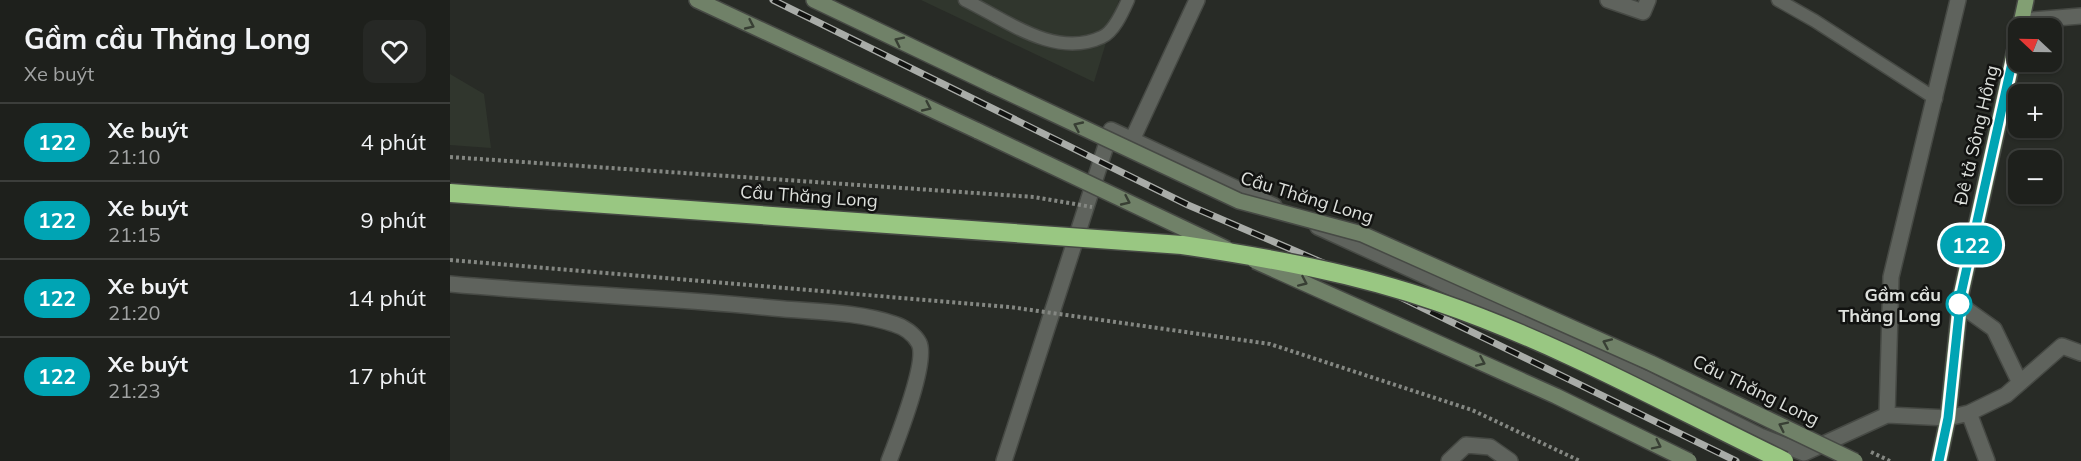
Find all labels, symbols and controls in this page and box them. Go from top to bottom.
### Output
one-way arrow [743,17,754,29]
north arrow [2008,18,2062,72]
map controls [2008,18,2062,204]
button: heart [363,20,426,83]
text: Gầm cầu Thăng Long [24,21,311,56]
one-way arrow [895,36,906,48]
text: Xe buýt [24,61,94,86]
street label: Đê tả Sông Hồng [1949,63,2003,207]
button: + [2008,84,2062,138]
one-way arrow [920,100,931,112]
text: Xe buýt [108,116,188,144]
one-way arrow [1073,121,1084,133]
text: 4 phút [361,128,426,156]
text: 122 [38,129,76,155]
text: 21:10 [108,144,161,169]
button: − [2008,150,2062,204]
street label: Cầu Thăng Long [1238,166,1376,228]
street label: Cầu Thăng Long [739,180,879,212]
one-way arrow [1119,193,1130,205]
text: Xe buýt [108,194,188,222]
text: 9 phút [361,206,426,234]
text: 122 [38,207,76,233]
text: 21:15 [108,222,161,247]
line badge: 122 [1936,226,2006,264]
text: 122 [1952,232,1990,258]
text: Xe buýt [108,272,188,300]
one-way arrow [1296,275,1307,287]
place label: Gầm cầu Thăng Long [1838,283,1941,327]
text: 14 phút [347,284,426,312]
text: 122 [38,285,76,311]
marker: Gầm cầu Thăng Long [1946,291,1972,317]
text: 21:20 [108,300,161,325]
one-way arrow [1602,338,1613,350]
street label: Cầu Thăng Long [1689,349,1823,431]
text: Xe buýt [108,350,188,378]
one-way arrow [1474,354,1485,366]
text: 17 phút [347,362,426,390]
text: 122 [38,363,76,389]
text: 21:23 [108,378,161,403]
one-way arrow [1778,422,1789,434]
one-way arrow [1651,438,1662,450]

